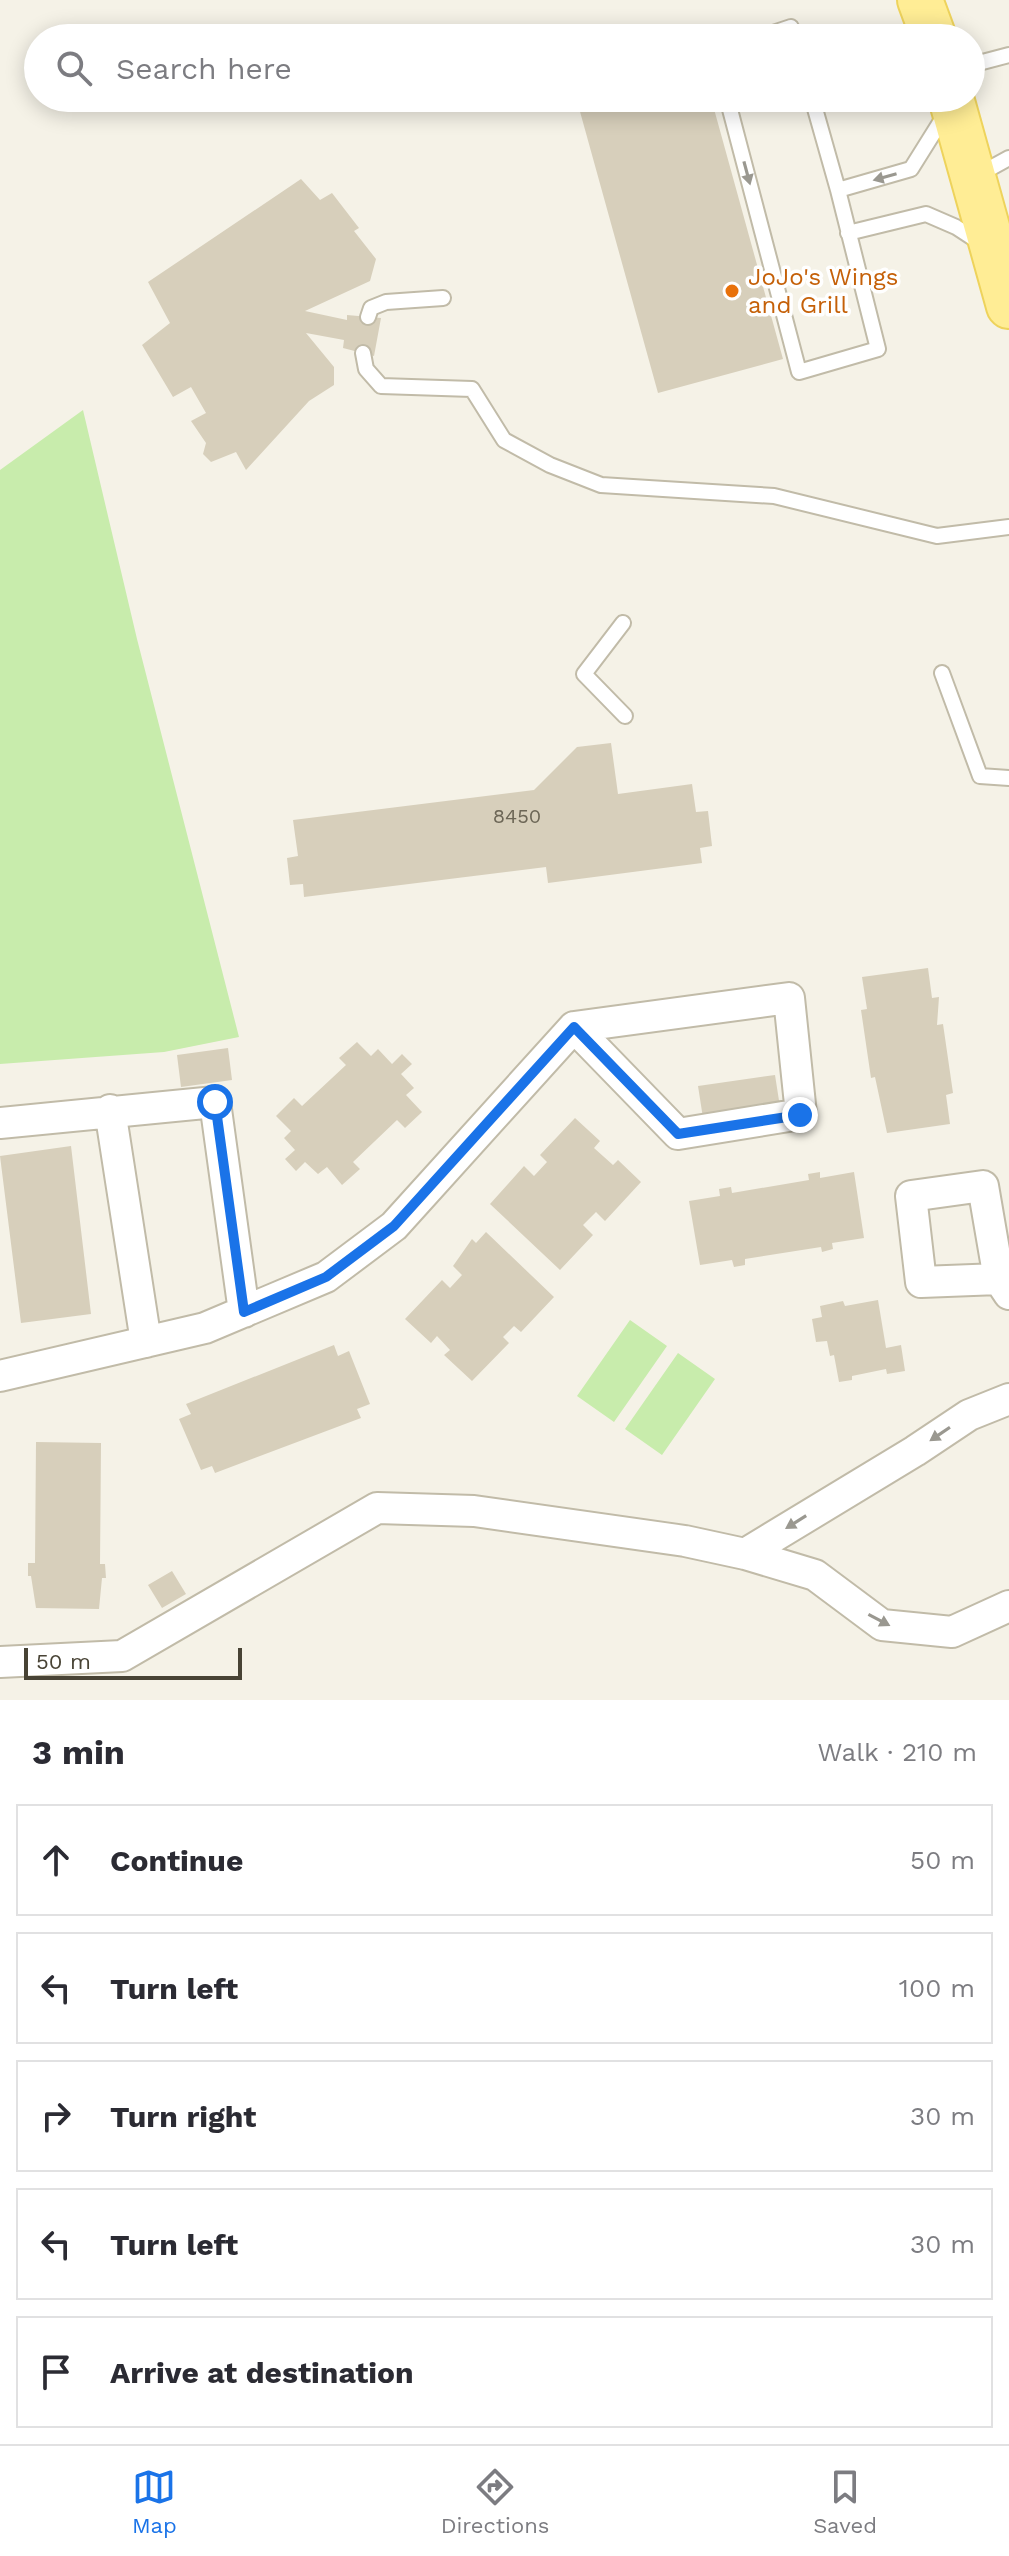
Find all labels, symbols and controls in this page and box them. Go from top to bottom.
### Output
search box [24,24,985,112]
icon: search [52,46,96,90]
text: Search here [116,51,292,86]
one-way arrow [741,161,753,186]
one-way arrow [872,171,897,183]
place label: JoJo's Wings and Grill [748,263,898,319]
marker: JoJo's Wings and Grill [723,282,741,300]
house number: 8450 [493,804,541,828]
route start [197,1084,233,1120]
route end [782,1097,818,1133]
one-way arrow [929,1426,951,1441]
one-way arrow [786,1515,807,1530]
one-way arrow [868,1612,890,1626]
scale bar [24,1644,242,1680]
text: 50 m [36,1649,91,1674]
text: 3 min [32,1732,125,1772]
text: Walk · 210 m [817,1737,977,1767]
icon: ahead [34,1838,78,1882]
text: Continue [110,1843,243,1878]
text: 50 m [910,1845,975,1875]
icon: left [34,1966,78,2010]
text: Turn left [110,1971,238,2006]
text: 100 m [899,1973,975,2003]
icon: right [34,2094,78,2138]
text: Turn right [110,2099,256,2134]
text: 30 m [910,2101,975,2131]
icon: left [34,2222,78,2266]
text: Turn left [110,2227,238,2262]
text: 30 m [910,2229,975,2259]
icon: arrive [34,2350,78,2394]
text: Arrive at destination [110,2355,414,2390]
tab: Map [132,2465,177,2538]
tab: Directions [441,2465,549,2538]
tab: Saved [813,2465,877,2538]

